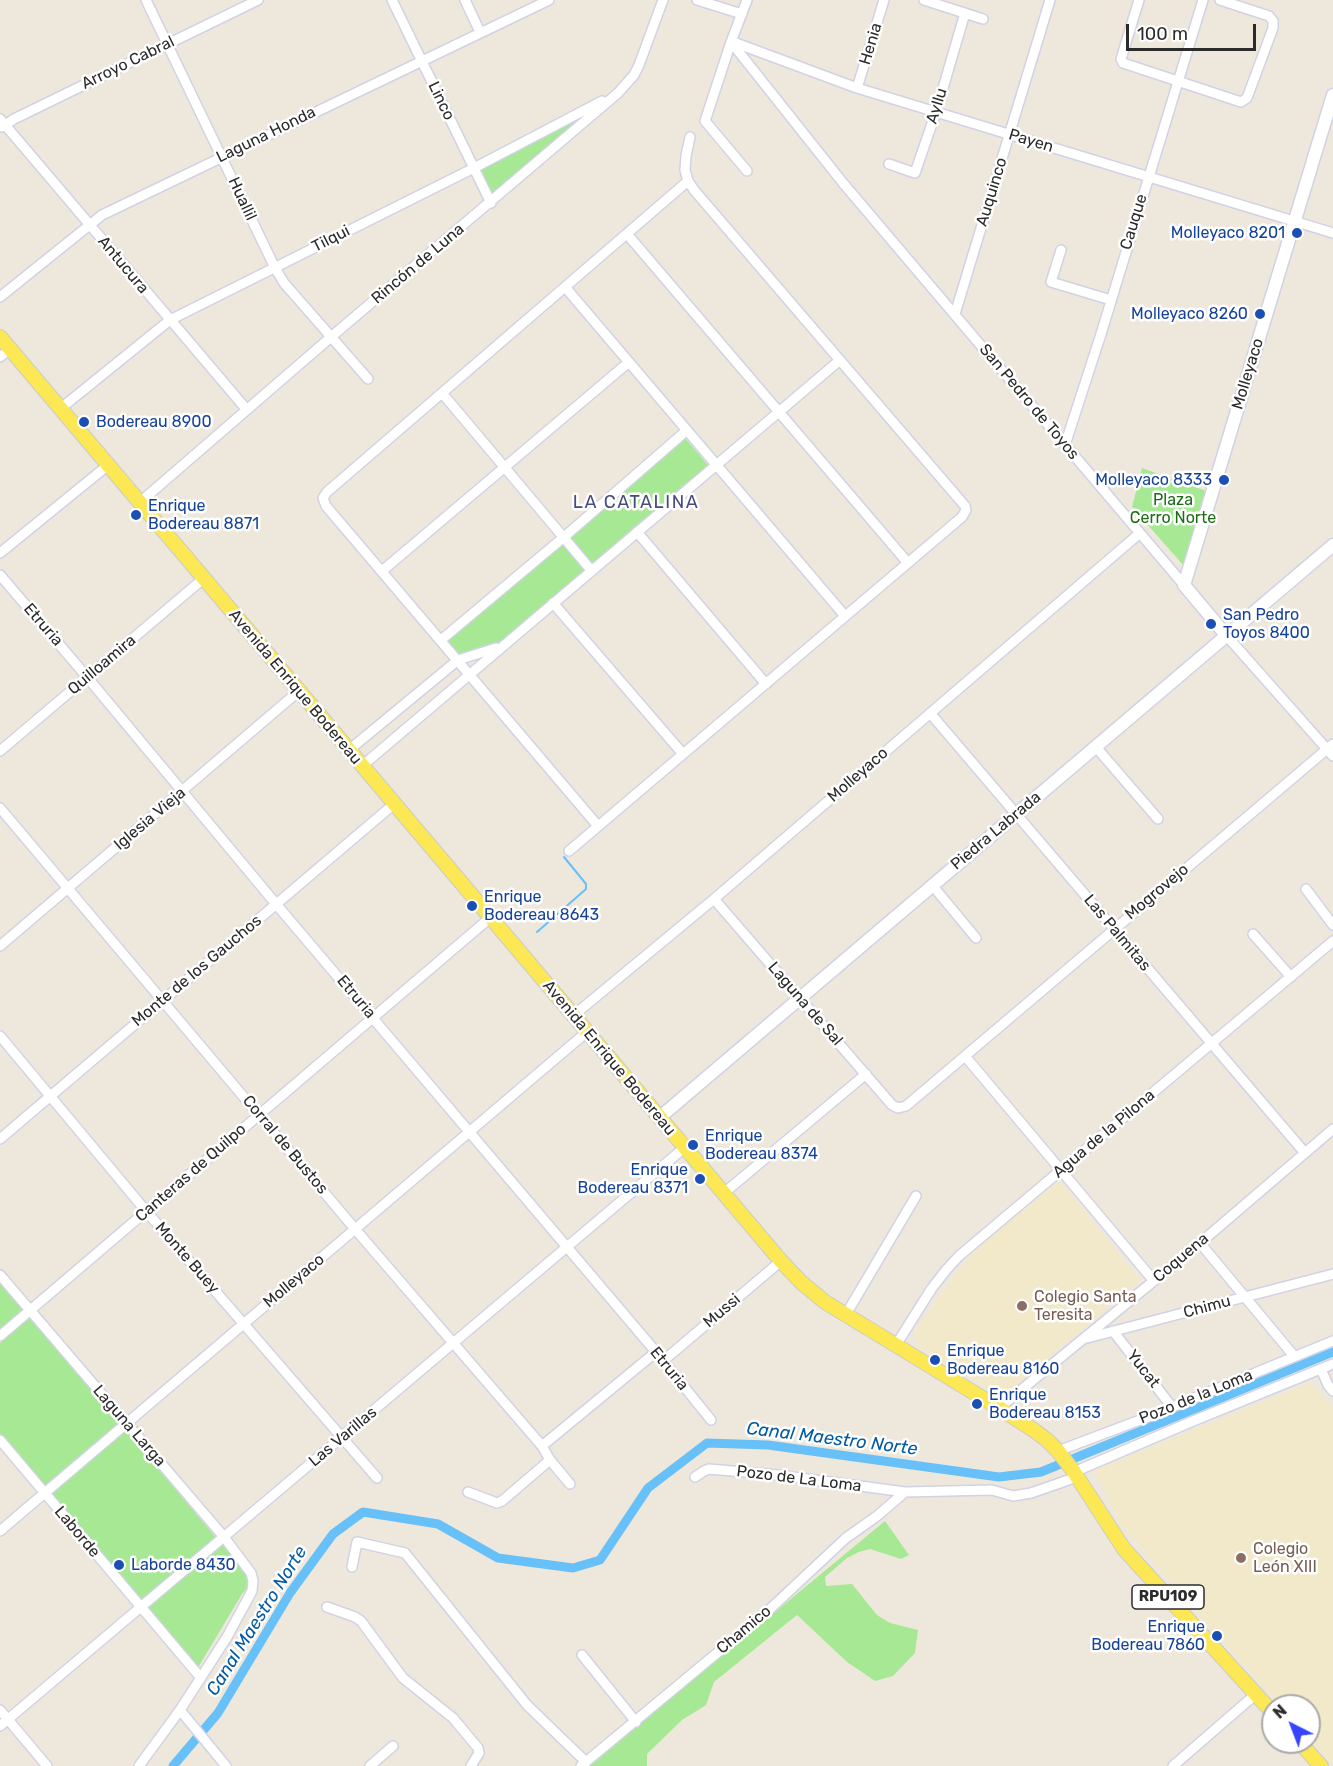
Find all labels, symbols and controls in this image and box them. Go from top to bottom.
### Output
scale bar [1129,12,1260,50]
street label: Henia [856,21,886,67]
text: 100 m [1137,23,1188,45]
street label: Arroyo Cabral [78,32,178,94]
street label: Linco [423,79,459,123]
street label: Ayllu [922,86,952,126]
street label: Laguna Honda [213,103,319,167]
street label: Payen [1006,125,1056,157]
street label: Auquinco [972,155,1012,229]
street label: Huallil [224,174,260,224]
street label: Cauque [1116,192,1152,252]
street label: Rincón de Luna [368,220,468,308]
street label: Tilqui [309,221,353,257]
place label: Molleyaco 8201 [1171,223,1285,243]
marker: Molleyaco 8201 [1290,226,1304,240]
street label: Antucura [93,232,153,298]
place label: Molleyaco 8260 [1131,304,1248,324]
marker: Molleyaco 8260 [1253,307,1267,321]
street label: Molleyaco [1228,336,1268,412]
street label: San Pedro de Toyos [975,340,1083,464]
place label: Bodereau 8900 [96,412,212,432]
marker: Bodereau 8900 [77,415,91,429]
place label: Molleyaco 8333 [1095,470,1212,490]
marker: Molleyaco 8333 [1217,473,1231,487]
park label: Plaza Cerro Norte [1130,490,1216,528]
district label: LA CATALINA [573,492,699,514]
place label: Enrique Bodereau 8871 [148,496,259,534]
marker: Enrique Bodereau 8871 [129,508,143,522]
street label: Etruria [19,600,67,650]
street label: Avenida Enrique Bodereau [224,605,366,769]
place label: San Pedro Toyos 8400 [1223,605,1310,643]
marker: San Pedro Toyos 8400 [1204,617,1218,631]
street label: Quilloamira [64,631,140,699]
street label: Molleyaco [824,744,892,806]
street label: Iglesia Vieja [110,783,190,855]
street label: Piedra Labrada [947,788,1045,874]
street label: Mogrovejo [1121,860,1193,924]
place label: Enrique Bodereau 8643 [484,887,599,925]
street label: Las Palmitas [1079,891,1155,975]
marker: Enrique Bodereau 8643 [465,899,479,913]
street label: Monte de los Gauchos [128,911,266,1031]
street label: Laguna de Sal [763,958,847,1050]
street label: Etruria [332,972,380,1022]
street label: Avenida Enrique Bodereau [538,976,680,1140]
street label: Agua de la Pilona [1049,1086,1159,1182]
street label: Corral de Bustos [238,1092,332,1198]
street label: Canteras de Quilpo [132,1120,250,1226]
place label: Enrique Bodereau 8374 [705,1126,818,1164]
marker: Enrique Bodereau 8374 [686,1138,700,1152]
place label: Enrique Bodereau 8371 [578,1160,688,1198]
marker: Enrique Bodereau 8371 [693,1172,707,1186]
street label: Monte Buey [151,1218,223,1298]
street label: Coquena [1149,1229,1213,1287]
street label: Molleyaco [260,1250,328,1312]
place label: Colegio Santa Teresita [1034,1287,1137,1325]
street label: Mussi [700,1290,744,1332]
street label: Chimu [1181,1291,1233,1323]
marker: Colegio Santa Teresita [1015,1299,1029,1313]
place label: Enrique Bodereau 8160 [947,1341,1059,1379]
street label: Etruria [646,1343,692,1395]
street label: Yucat [1122,1346,1164,1392]
marker: Enrique Bodereau 8160 [928,1353,942,1367]
street label: Pozo de la Loma [1137,1366,1255,1428]
street label: Laguna Larga [88,1381,170,1471]
place label: Enrique Bodereau 8153 [989,1385,1101,1423]
marker: Enrique Bodereau 8153 [970,1397,984,1411]
street label: Las Varillas [305,1403,381,1471]
water label: Canal Maestro Norte [745,1418,919,1460]
street label: Pozo de La Loma [735,1462,863,1496]
street label: Laborde [50,1502,104,1562]
place label: Colegio León XIII [1253,1539,1317,1577]
water label: Canal Maestro Norte [202,1542,312,1700]
marker: Colegio León XIII [1234,1551,1248,1565]
place label: Laborde 8430 [131,1555,236,1575]
marker: Laborde 8430 [112,1558,126,1572]
road number: RPU109 [1132,1585,1204,1609]
street label: Chamico [713,1602,775,1658]
place label: Enrique Bodereau 7860 [1091,1617,1205,1655]
marker: Enrique Bodereau 7860 [1210,1629,1224,1643]
north arrow [1261,1694,1321,1754]
text: N [1269,1701,1291,1723]

